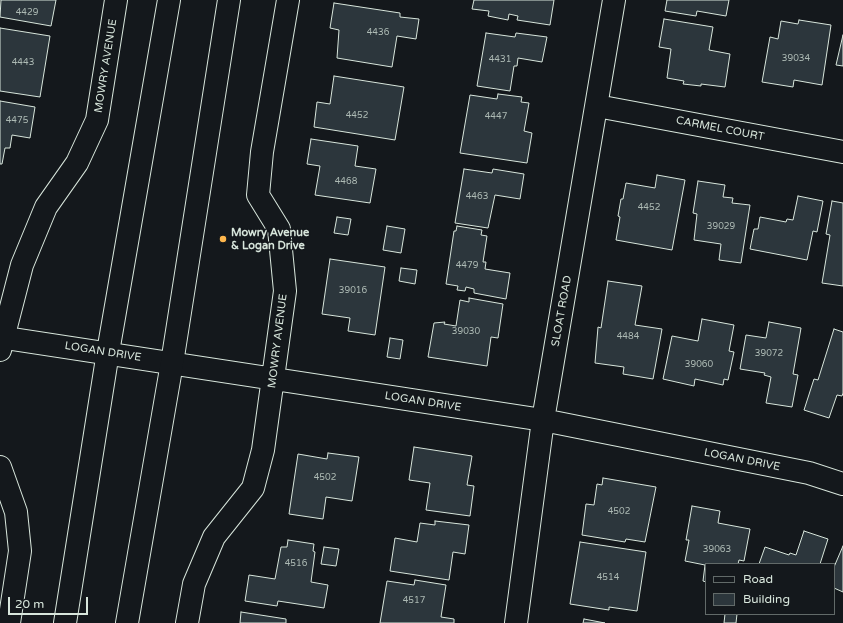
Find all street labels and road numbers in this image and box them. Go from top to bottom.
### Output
street label: MOWRY AVENUE [92,18,120,114]
street label: CARMEL COURT [675,114,765,144]
street label: SLOAT ROAD [549,274,575,348]
street label: MOWRY AVENUE [266,293,290,389]
street label: LOGAN DRIVE [64,339,142,365]
street label: LOGAN DRIVE [384,389,462,415]
street label: LOGAN DRIVE [703,446,781,474]

